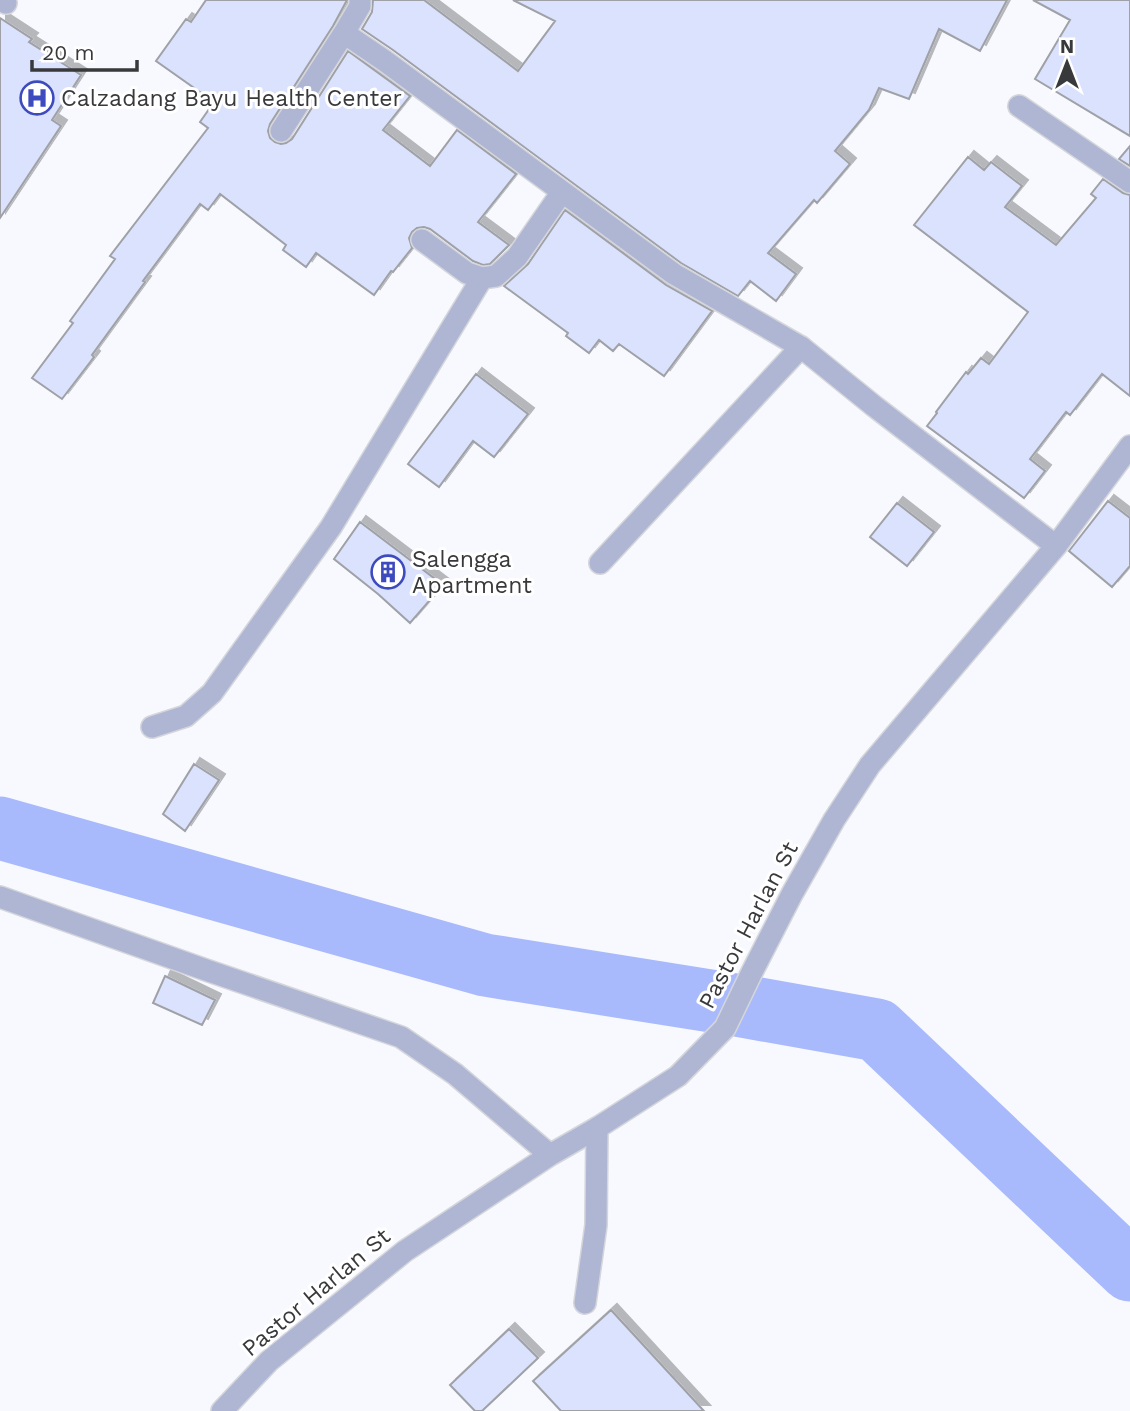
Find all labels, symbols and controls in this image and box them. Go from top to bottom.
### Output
scale bar [32,28,136,72]
north arrow [1032,28,1102,98]
text: N [1060,35,1074,58]
text: 20 m [42,40,94,65]
hospital icon: Calzadang Bayu Health Center [18,79,56,117]
place label: Calzadang Bayu Health Center [61,85,402,112]
place label: Salengga Apartment [412,546,532,599]
building icon: Salengga Apartment [369,553,407,591]
street label: Pastor Harlan St [693,837,804,1013]
street label: Pastor Harlan St [237,1222,396,1362]

